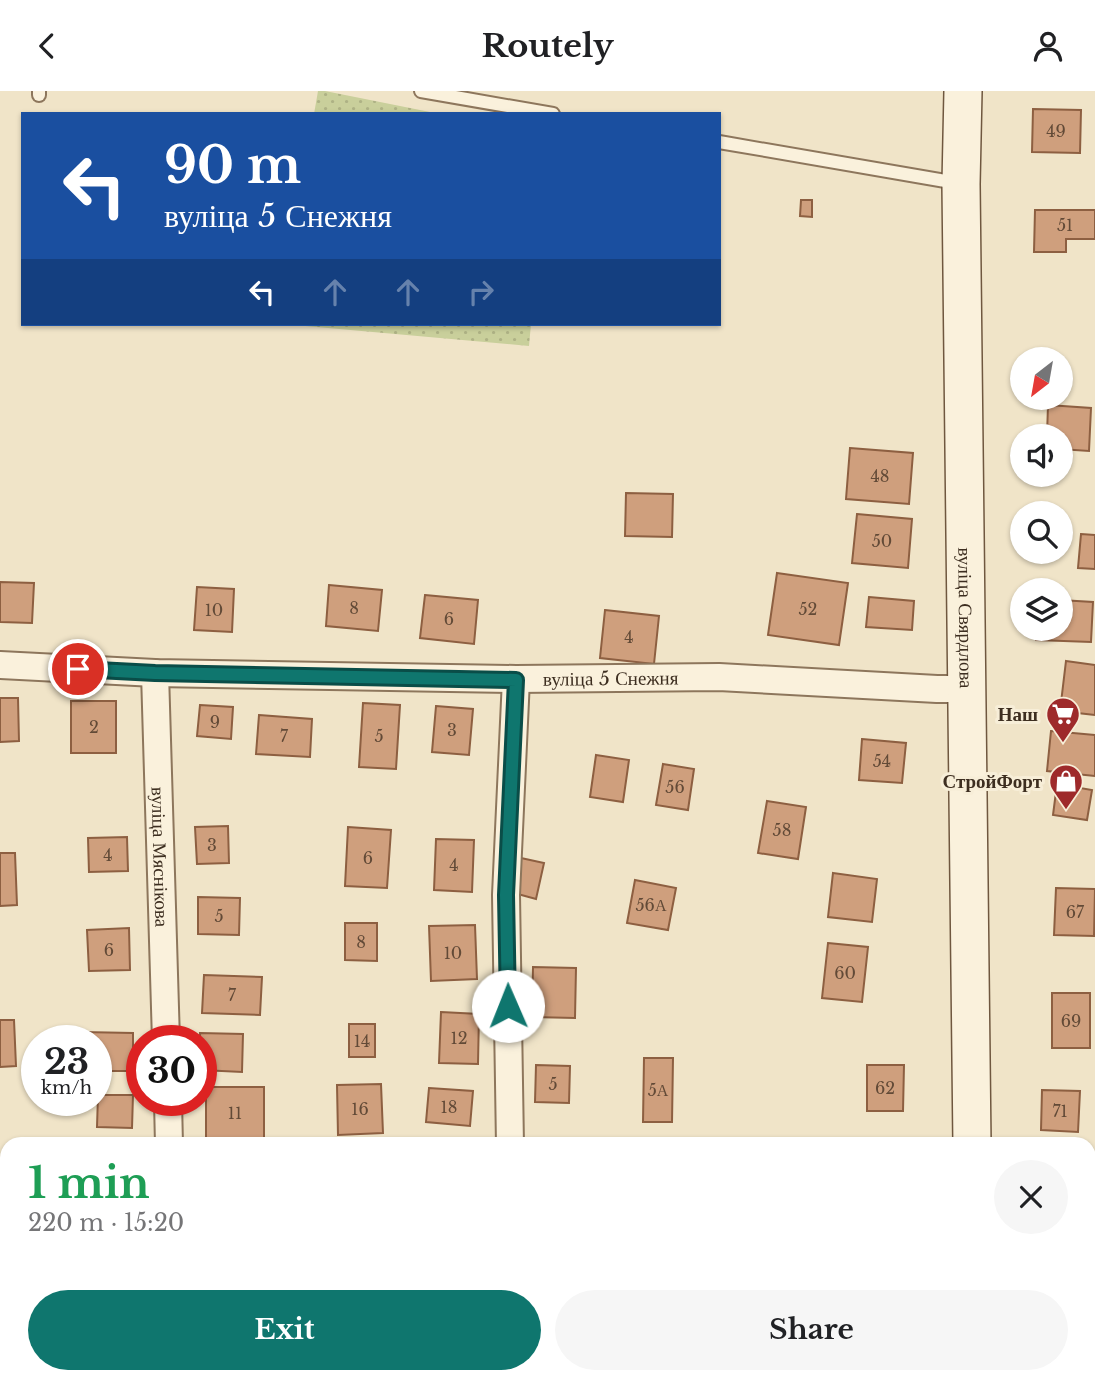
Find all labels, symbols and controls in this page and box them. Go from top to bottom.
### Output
text: Routely [481,26,614,66]
icon: back [28,27,66,65]
icon: person [1029,27,1067,65]
house number: 49 [1046,121,1066,141]
text: 90 m [164,135,301,196]
icon: left [49,140,140,231]
text: вуліца 5 Снежня [164,196,392,236]
house number: 51 [1057,215,1073,235]
icon: left [243,273,281,311]
icon: ahead [316,273,354,311]
icon: ahead [389,273,427,311]
icon: right [462,273,500,311]
north arrow [1010,347,1073,409]
map controls [1010,347,1073,641]
button: sound [1010,424,1073,487]
house number: 48 [870,466,890,486]
button: search [1010,501,1073,564]
house number: 50 [872,531,892,551]
street label: вуліца Свярдлова [954,547,978,689]
button: layers [1010,578,1073,641]
house number: 8 [349,598,359,618]
house number: 52 [799,599,817,619]
house number: 10 [205,600,223,620]
house number: 6 [444,609,454,629]
house number: 4 [624,627,634,647]
pin [48,639,108,699]
icon: arrive [59,650,97,688]
street label: вуліца 5 Снежня [543,666,679,690]
supermarket icon: Наш [1044,695,1082,744]
place label: Наш [998,703,1038,726]
house number: 9 [210,712,220,732]
house number: 2 [89,717,99,737]
house number: 3 [447,720,457,740]
house number: 7 [280,726,289,746]
house number: 5 [374,726,384,746]
house number: 54 [873,751,891,771]
shop icon: СтройФорт [1047,762,1085,811]
place label: СтройФорт [942,770,1043,793]
house number: 56 [665,777,685,797]
street label: вуліца Мяснікова [147,786,174,928]
house number: 58 [773,820,791,840]
house number: 3 [207,835,217,855]
house number: 4 [103,845,113,865]
house number: 6 [363,848,373,868]
house number: 4 [449,855,459,875]
house number: 56А [636,895,667,915]
house number: 67 [1066,902,1085,922]
house number: 5 [214,906,224,926]
house number: 8 [356,932,366,952]
house number: 6 [104,940,114,960]
house number: 10 [444,943,462,963]
house number: 60 [834,963,856,983]
position arrow [471,969,545,1043]
house number: 7 [228,985,237,1005]
house number: 69 [1061,1011,1081,1031]
speed limit sign: 30 [126,1025,217,1116]
house number: 12 [451,1028,468,1048]
house number: 14 [354,1031,370,1051]
text: 23 [44,1040,89,1083]
house number: 5 [548,1074,558,1094]
text: km/h [41,1077,92,1099]
house number: 62 [875,1078,895,1098]
house number: 5А [648,1080,669,1100]
house number: 18 [441,1097,457,1117]
house number: 16 [351,1099,369,1119]
house number: 71 [1052,1101,1068,1121]
house number: 11 [228,1103,242,1123]
text: 1 min [28,1157,150,1209]
button: close [994,1160,1068,1234]
text: 220 m · 15:20 [28,1209,184,1237]
button: Exit [28,1290,541,1370]
button: Share [555,1290,1068,1370]

